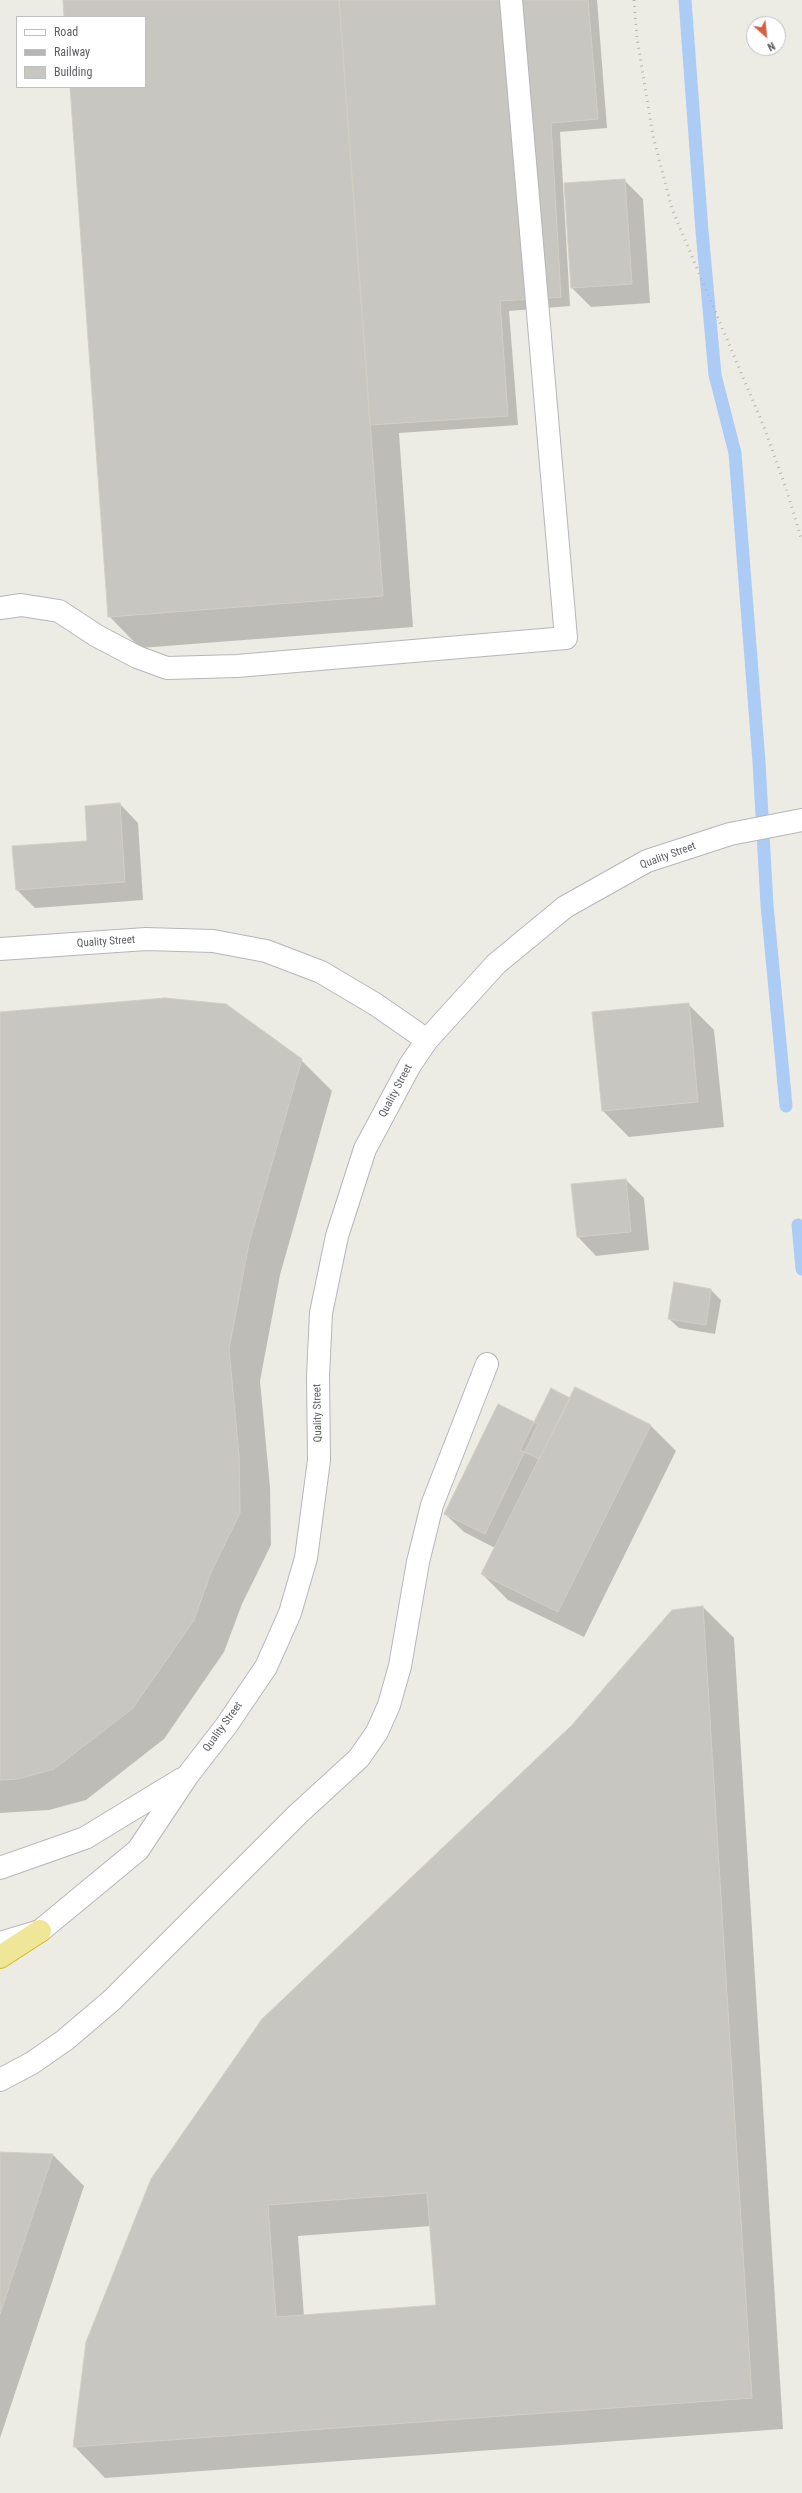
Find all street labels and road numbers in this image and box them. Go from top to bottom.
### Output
street label: Quality Street [638,840,698,872]
street label: Quality Street [76,933,136,951]
street label: Quality Street [376,1062,416,1120]
street label: Quality Street [311,1384,325,1442]
street label: Quality Street [201,1700,245,1754]

